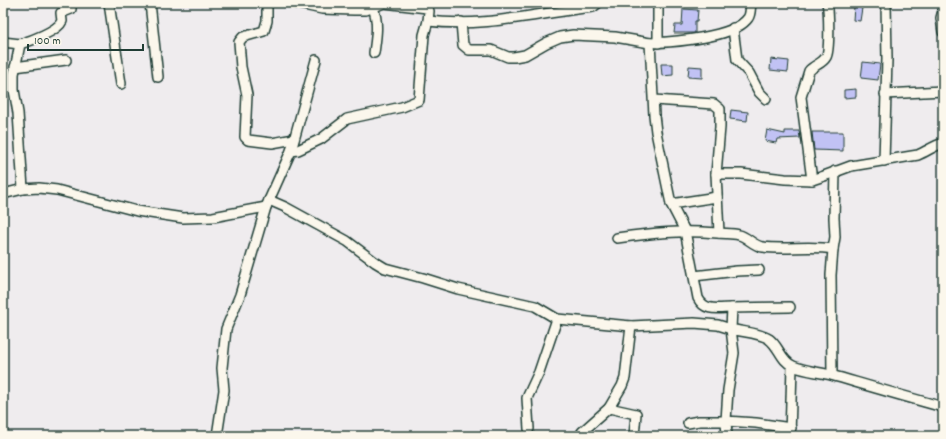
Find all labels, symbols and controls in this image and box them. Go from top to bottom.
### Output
scale bar [28,26,143,52]
text: 100 m [34,33,61,50]

